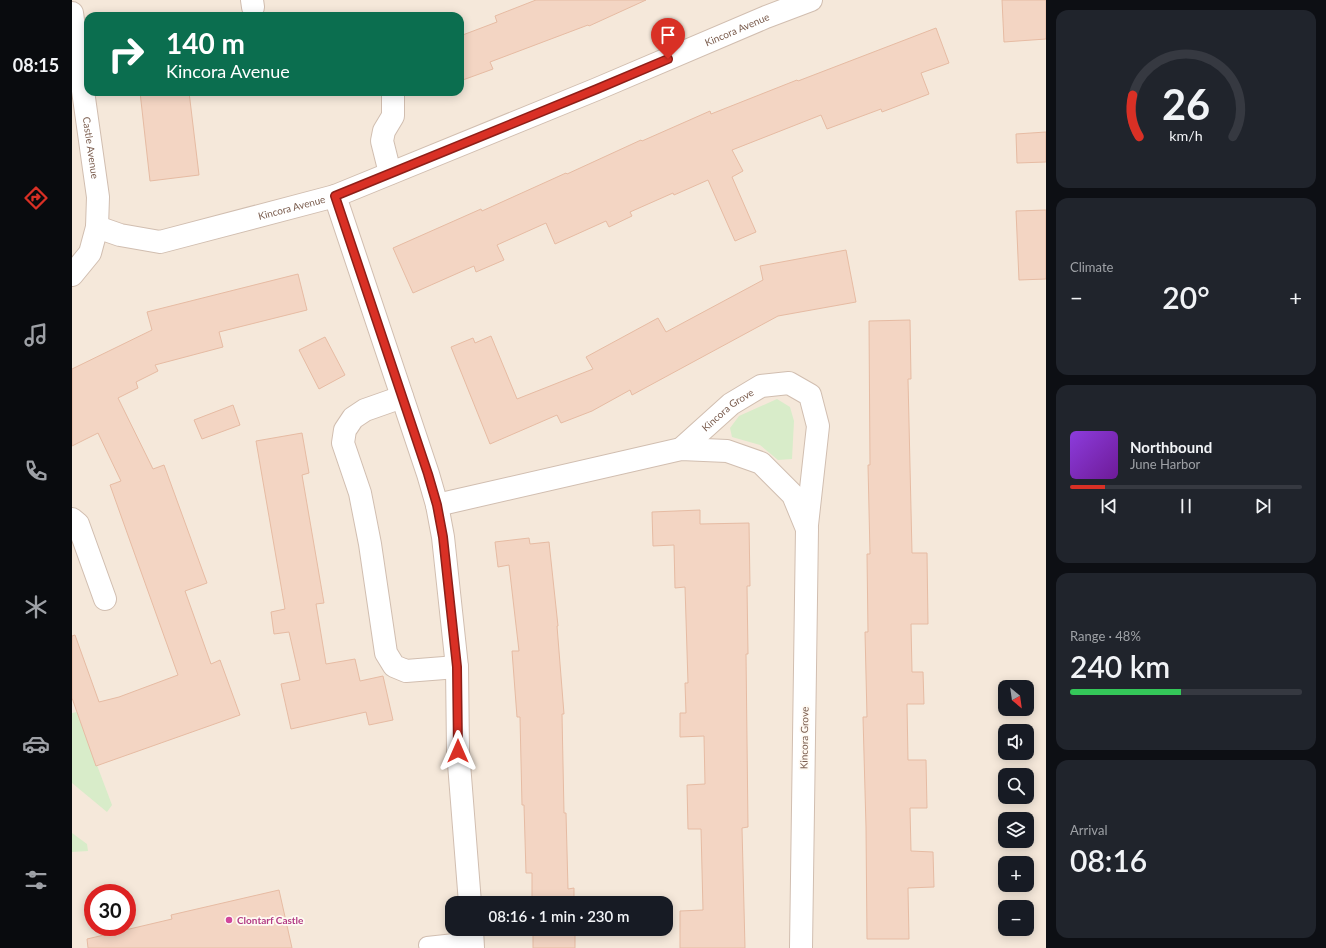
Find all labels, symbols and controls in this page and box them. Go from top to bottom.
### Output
street label: Kincora Avenue [703,10,771,48]
pin [651,18,685,59]
icon: arrive [657,24,679,46]
text: 140 m [166,26,245,60]
icon: right [100,28,152,80]
text: 08:15 [13,54,59,76]
text: Kincora Avenue [166,60,290,82]
text: 26 [1162,79,1210,129]
street label: Castle Avenue [81,116,101,180]
text: km/h [1169,126,1203,143]
icon: directions [22,184,50,212]
street label: Kincora Avenue [257,193,326,222]
text: Climate [1070,259,1113,275]
text: 20° [1162,279,1210,315]
text: − [1070,284,1083,311]
text: + [1289,284,1302,311]
icon: music [22,321,50,349]
street label: Kincora Grove [699,386,756,434]
text: Northbound [1130,438,1212,456]
text: June Harbor [1130,456,1200,472]
icon: phone [22,457,50,485]
icon: previous [1098,495,1120,517]
icon: pause [1175,495,1197,517]
icon: next [1252,495,1274,517]
icon: climate [22,593,50,621]
text: Range · 48% [1070,628,1141,644]
text: 240 km [1070,648,1170,684]
north arrow [998,680,1034,716]
map controls [998,680,1034,936]
street label: Kincora Grove [797,707,811,769]
button: sound [998,724,1034,760]
icon: car [22,730,50,758]
position arrow [437,730,479,772]
button: search [998,768,1034,804]
button: layers [998,812,1034,848]
text: Arrival [1070,822,1107,838]
text: 08:16 [1070,842,1147,878]
button: + [998,856,1034,892]
icon: filters [22,866,50,894]
speed limit sign: 30 [84,884,136,936]
button: − [998,900,1034,936]
text: 08:16 · 1 min · 230 m [489,907,629,925]
place label: Clontarf Castle [237,914,304,926]
marker: Clontarf Castle [224,915,234,925]

